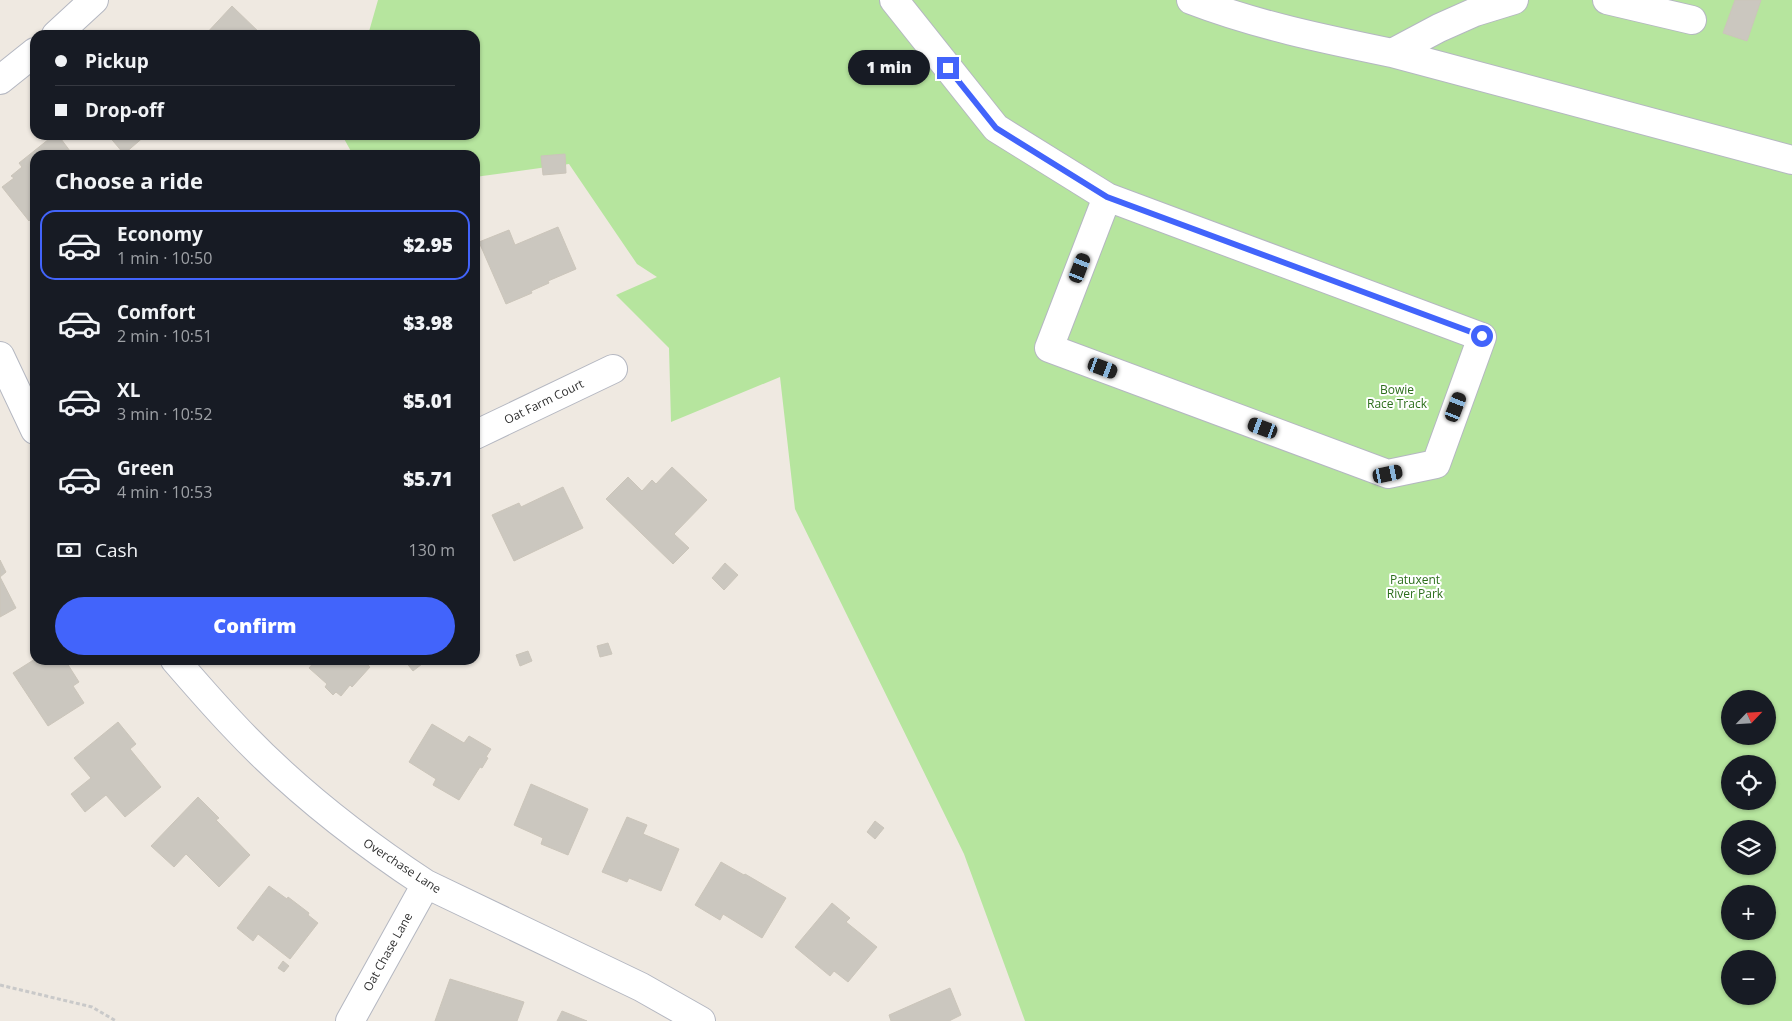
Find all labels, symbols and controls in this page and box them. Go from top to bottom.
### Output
text: Pickup [85,48,149,74]
callout: 1 min [848,50,930,86]
text: 1 min [866,56,912,78]
route end [937,57,959,79]
text: Drop-off [85,97,164,123]
text: Choose a ride [55,165,203,195]
text: Economy [117,221,203,247]
icon: car [57,223,102,268]
text: $2.95 [403,232,453,258]
text: 1 min · 10:50 [117,247,212,269]
car [1067,251,1092,285]
text: Comfort [117,299,196,325]
icon: car [57,301,102,346]
text: $3.98 [403,310,453,336]
text: 2 min · 10:51 [117,325,212,347]
route start [1471,325,1493,347]
car [1086,356,1119,380]
street label: Oat Farm Court [501,375,586,428]
text: XL [117,377,140,403]
icon: car [57,379,102,424]
park label: Bowie Race Track [1367,381,1428,412]
text: $5.01 [403,388,453,414]
car [1443,390,1468,424]
text: 3 min · 10:52 [117,403,212,425]
car [1246,416,1279,440]
text: Green [117,455,174,481]
icon: car [57,457,102,502]
car [1371,464,1404,484]
text: $5.71 [403,466,453,492]
text: 4 min · 10:53 [117,481,212,503]
icon: cash [55,536,83,564]
text: Cash [95,537,138,563]
text: 130 m [409,539,455,561]
park label: Patuxent River Park [1387,571,1444,602]
button: Confirm [55,597,455,655]
north arrow [1721,690,1776,745]
map controls [1721,690,1776,1005]
button: locate [1721,755,1776,810]
button: layers [1721,820,1776,875]
street label: Overchase Lane [360,834,445,897]
button: + [1721,885,1776,940]
street label: Oat Chase Lane [359,909,416,994]
button: − [1721,950,1776,1005]

